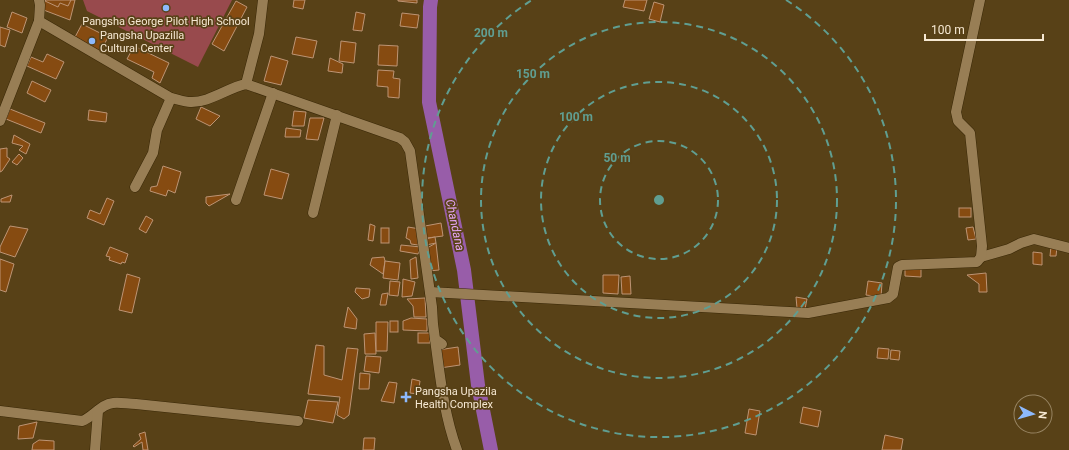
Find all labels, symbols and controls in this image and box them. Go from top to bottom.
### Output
marker: Pangsha George Pilot High School [161,3,171,13]
place label: Pangsha George Pilot High School [82,15,250,28]
scale bar [925,16,1043,42]
text: 100 m [931,23,965,37]
text: 200 m [474,26,508,40]
place label: Pangsha Upazilla Cultural Center [100,29,184,55]
marker: Pangsha Upazilla Cultural Center [87,36,97,46]
text: 150 m [516,67,550,81]
text: 100 m [559,110,593,124]
text: 50 m [603,151,631,165]
centre of rings [652,193,666,207]
water label: Chandana [443,198,467,252]
place label: Pangsha Upazila Health Complex [415,385,497,411]
marker: Pangsha Upazila Health Complex [400,391,412,403]
north arrow [1013,394,1053,434]
text: N [1036,410,1049,420]

